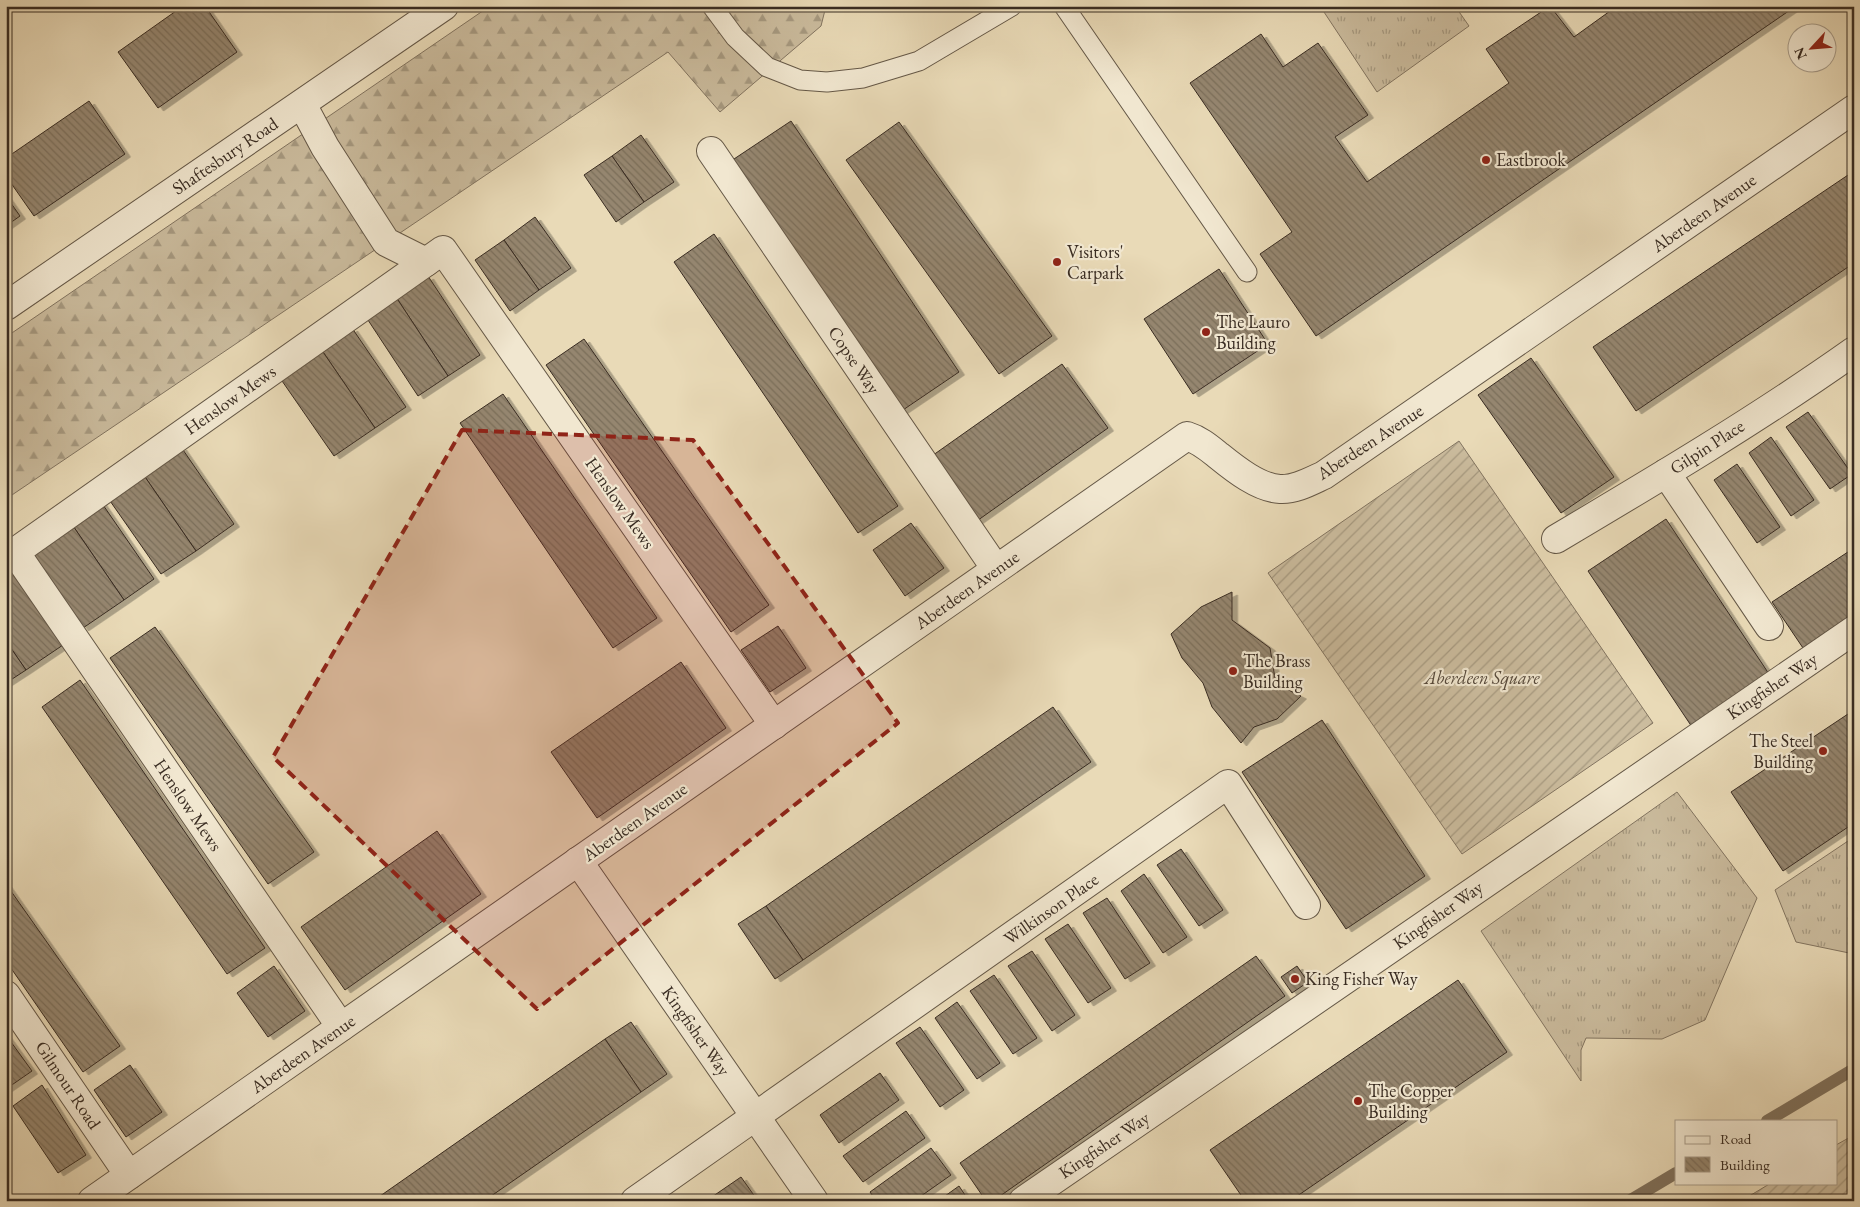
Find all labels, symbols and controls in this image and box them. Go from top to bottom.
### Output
north arrow [1788,22,1838,72]
text: N [1789,44,1811,63]
street label: Shaftesbury Road [167,111,283,200]
place label: Eastbrook [1496,148,1566,171]
marker: Eastbrook [1480,154,1492,166]
street label: Aberdeen Avenue [1646,168,1760,258]
place label: Visitors' Carpark [1067,240,1124,284]
marker: Visitors' Carpark [1051,256,1063,268]
place label: The Lauro Building [1216,310,1290,354]
street label: Copse Way [823,321,886,398]
marker: The Lauro Building [1200,326,1212,338]
street label: Henslow Mews [179,359,280,440]
street label: Aberdeen Avenue [1311,399,1427,485]
street label: Gilpin Place [1665,414,1748,479]
street label: Henslow Mews [580,452,661,553]
street label: Aberdeen Avenue [909,545,1023,635]
street label: Kingfisher Way [1722,647,1822,724]
place label: The Brass Building [1243,649,1311,693]
marker: The Brass Building [1227,665,1239,677]
park label: Aberdeen Square [1422,666,1540,691]
place label: The Steel Building [1749,729,1813,773]
marker: The Steel Building [1817,745,1829,757]
street label: Henslow Mews [149,754,228,856]
street label: Aberdeen Avenue [577,777,691,867]
street label: Wilkinson Place [999,867,1103,950]
street label: Kingfisher Way [1388,875,1487,954]
place label: King Fisher Way [1305,967,1418,990]
marker: King Fisher Way [1289,973,1301,985]
street label: Kingfisher Way [657,981,736,1080]
street label: Aberdeen Avenue [245,1009,359,1099]
street label: Gilmour Road [30,1036,107,1134]
place label: The Copper Building [1368,1079,1453,1123]
marker: The Copper Building [1352,1095,1364,1107]
street label: Kingfisher Way [1054,1106,1154,1183]
legend [1675,1120,1838,1184]
text: Road [1720,1129,1752,1148]
text: Building [1720,1155,1770,1174]

